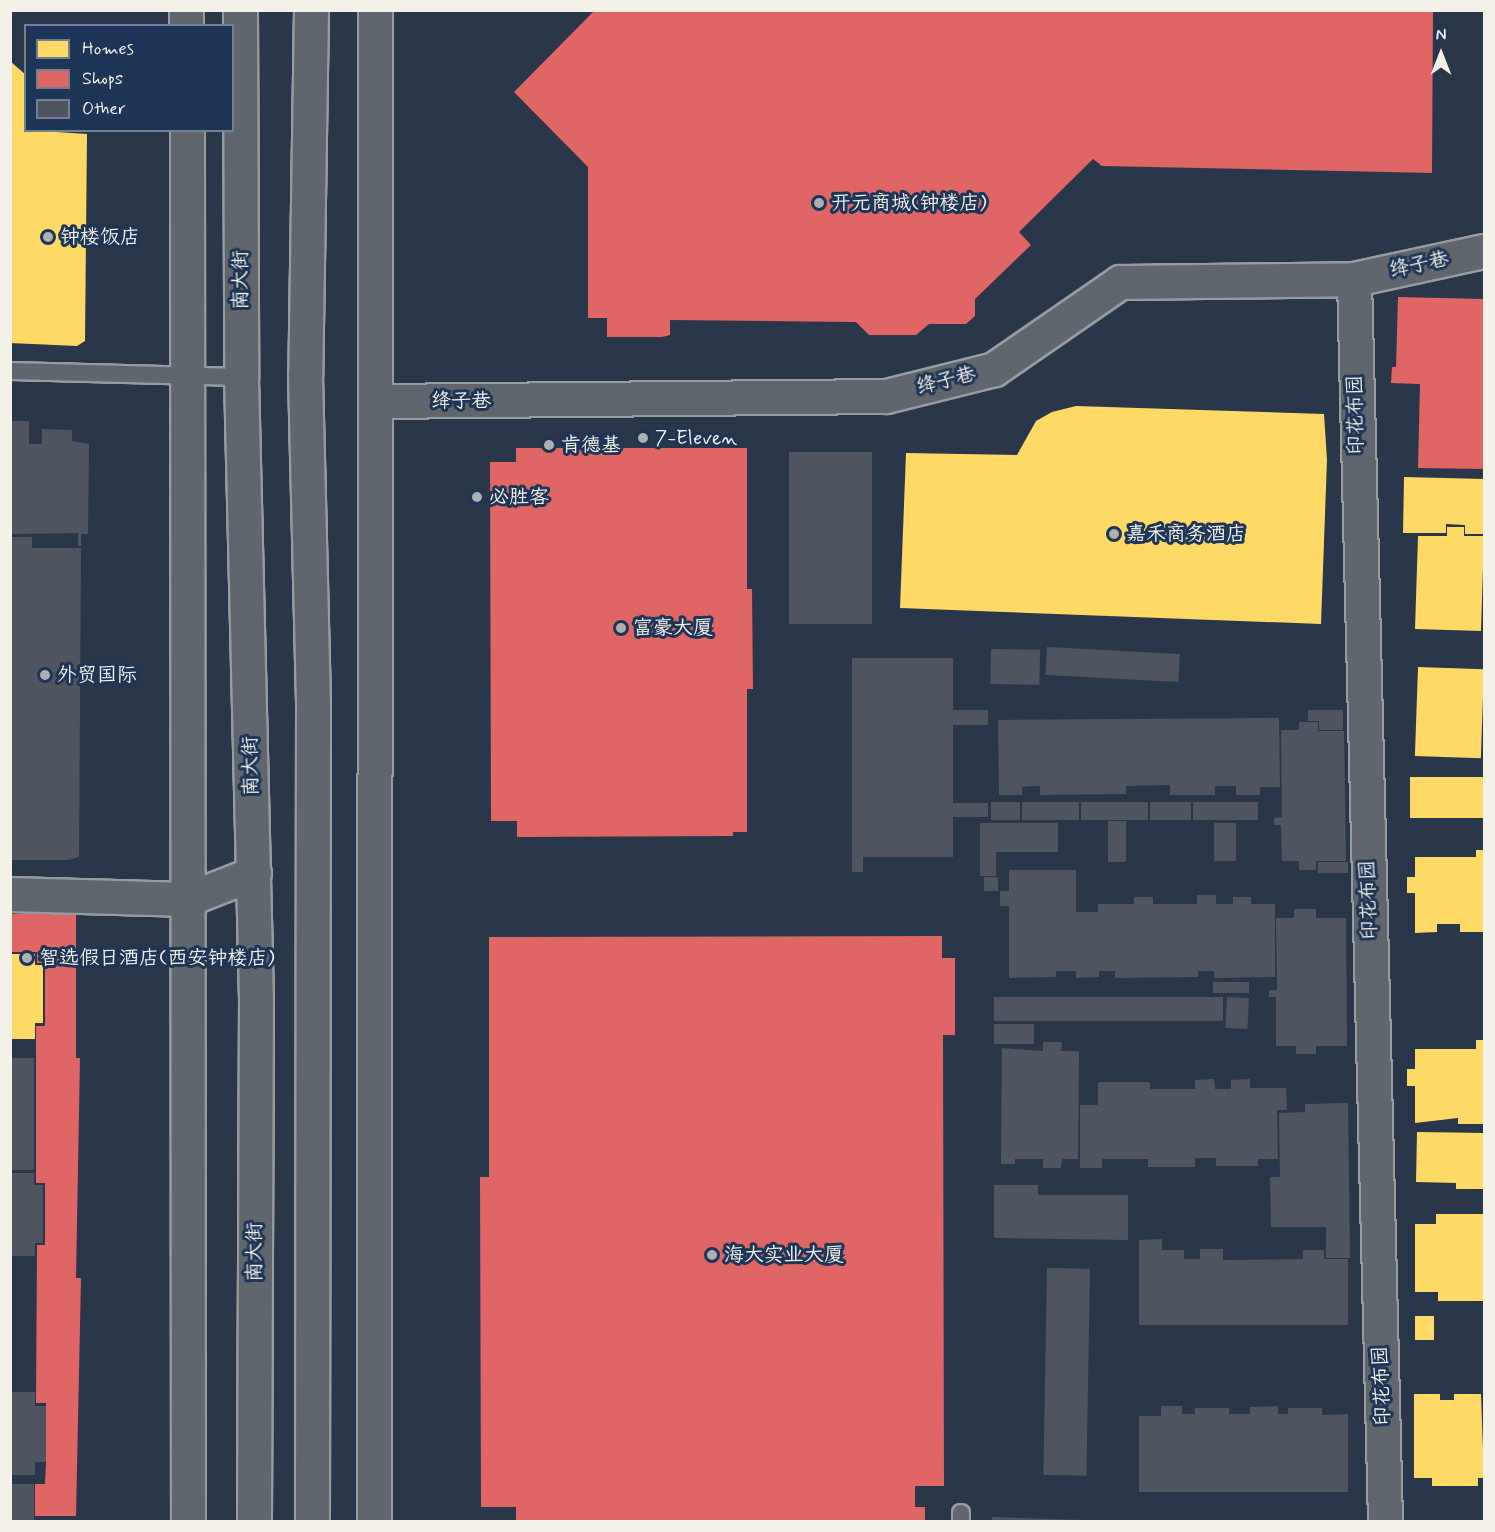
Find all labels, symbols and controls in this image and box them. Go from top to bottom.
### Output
legend [24,24,234,132]
north arrow [1411,24,1471,84]
text: N [1436,25,1446,46]
text: Homes [82,37,134,61]
text: Shops [82,67,123,91]
text: Other [82,97,126,121]
place label: 开元商城(钟楼店) [831,191,987,215]
marker: 开元商城(钟楼店) [812,196,826,210]
place label: 钟楼饭店 [60,225,140,249]
marker: 钟楼饭店 [41,230,55,244]
street label: 绛子巷 [1387,247,1451,283]
street label: 南大街 [229,250,253,310]
street label: 绛子巷 [914,362,978,400]
street label: 印花布园 [1343,375,1369,455]
street label: 绛子巷 [431,389,491,413]
place label: 7-Eleven [655,426,737,450]
marker: 7-Eleven [636,431,650,445]
place label: 肯德基 [561,433,621,457]
marker: 肯德基 [542,438,556,452]
place label: 必胜客 [489,485,549,509]
marker: 必胜客 [470,490,484,504]
place label: 嘉禾商务酒店 [1126,522,1246,546]
marker: 嘉禾商务酒店 [1107,527,1121,541]
place label: 富豪大厦 [633,616,713,640]
marker: 富豪大厦 [614,621,628,635]
place label: 外贸国际 [57,663,137,687]
marker: 外贸国际 [38,668,52,682]
street label: 南大街 [238,736,264,796]
street label: 印花布园 [1356,860,1382,940]
place label: 智选假日酒店(西安钟楼店) [39,946,275,970]
marker: 智选假日酒店(西安钟楼店) [20,951,34,965]
street label: 南大街 [243,1222,267,1282]
place label: 海大实业大厦 [724,1243,844,1267]
marker: 海大实业大厦 [705,1248,719,1262]
street label: 印花布园 [1369,1346,1395,1426]

